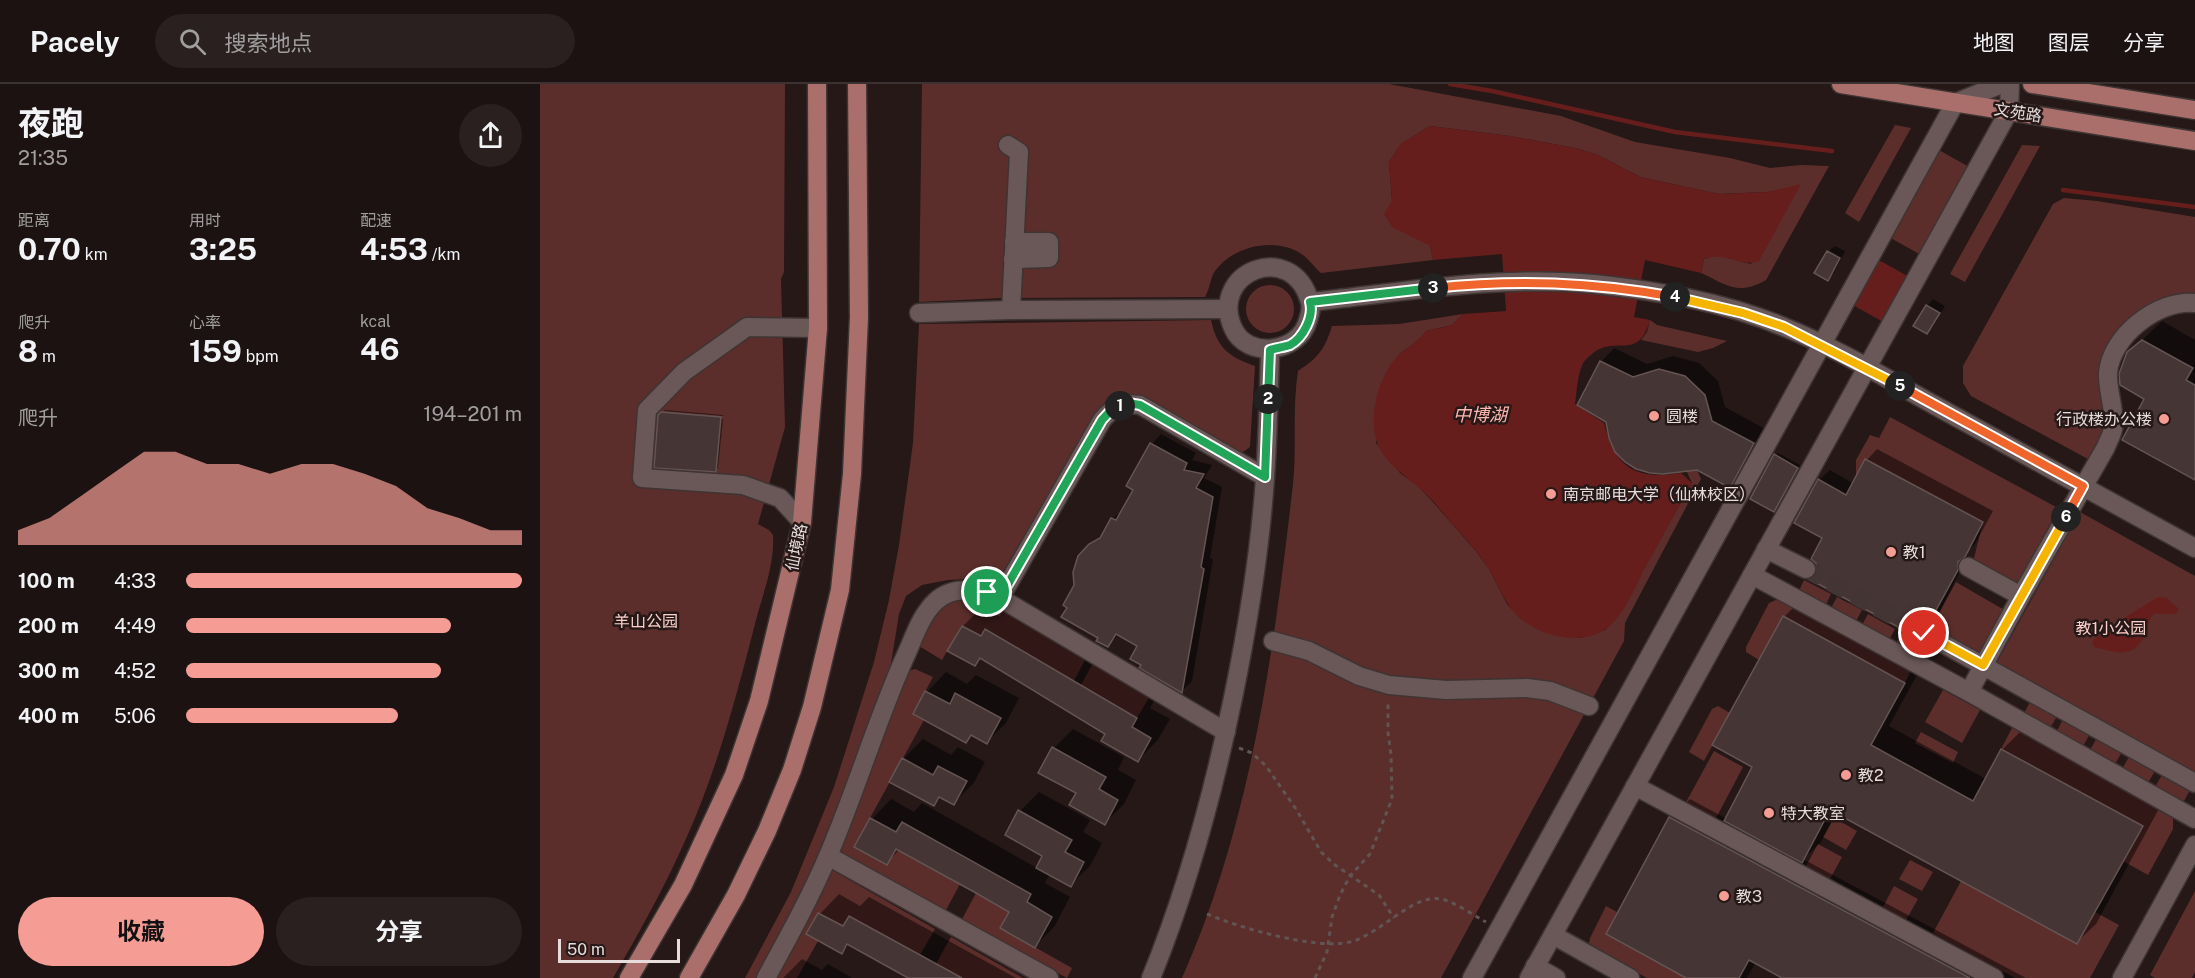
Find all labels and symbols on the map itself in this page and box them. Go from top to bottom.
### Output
street label: 文苑路 [1993,99,2043,126]
pin: 3 [1418,273,1448,303]
pin: 4 [1660,282,1690,312]
pin: 5 [1885,371,1915,401]
pin: 2 [1253,384,1283,414]
pin: 1 [1105,391,1135,421]
water label: 中博湖 [1453,404,1510,425]
place label: 圆楼 [1666,407,1698,426]
marker: 圆楼 [1647,409,1661,423]
place label: 行政楼办公楼 [2056,410,2152,429]
marker: 行政楼办公楼 [2157,412,2171,426]
place label: 南京邮电大学（仙林校区） [1563,485,1755,504]
marker: 南京邮电大学（仙林校区） [1544,487,1558,501]
pin: 6 [2051,502,2081,532]
street label: 仙境路 [782,522,811,573]
place label: 教1 [1903,543,1926,562]
marker: 教1 [1884,545,1898,559]
pin [961,566,1012,617]
pin [1898,607,1949,658]
park label: 羊山公园 [614,612,678,631]
park label: 教1小公园 [2076,619,2146,638]
place label: 教2 [1858,766,1884,785]
marker: 教2 [1839,768,1853,782]
place label: 特大教室 [1781,804,1845,823]
marker: 特大教室 [1762,806,1776,820]
place label: 教3 [1736,887,1762,906]
marker: 教3 [1717,889,1731,903]
scale bar [558,936,680,964]

